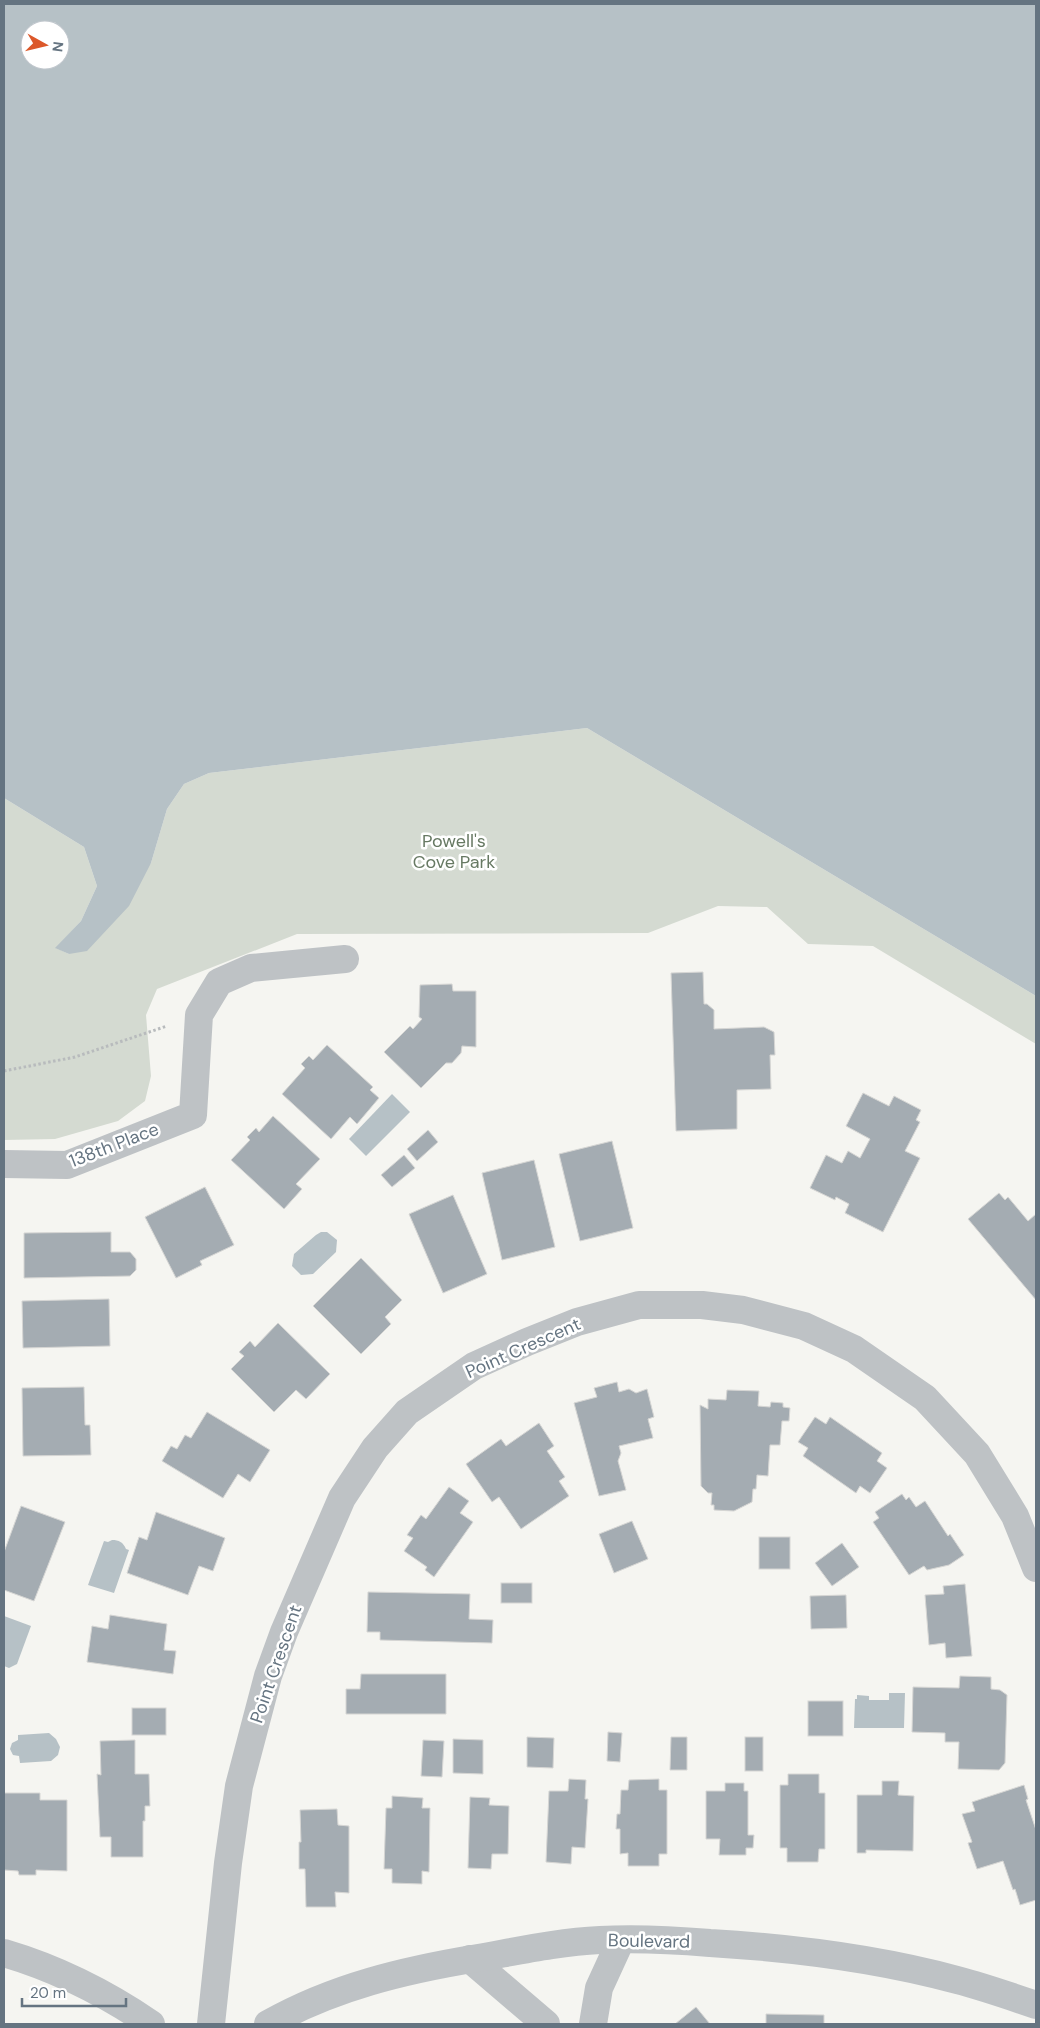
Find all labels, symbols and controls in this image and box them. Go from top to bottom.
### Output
north arrow [20,20,70,70]
text: N [48,40,67,53]
park label: Powell's Cove Park [413,829,495,874]
street label: 138th Place [66,1117,162,1173]
street label: Point Crescent [462,1312,584,1384]
street label: Point Crescent [245,1602,307,1726]
street label: Boulevard [608,1928,690,1954]
scale bar [22,1976,126,2008]
text: 20 m [30,1983,66,2003]

